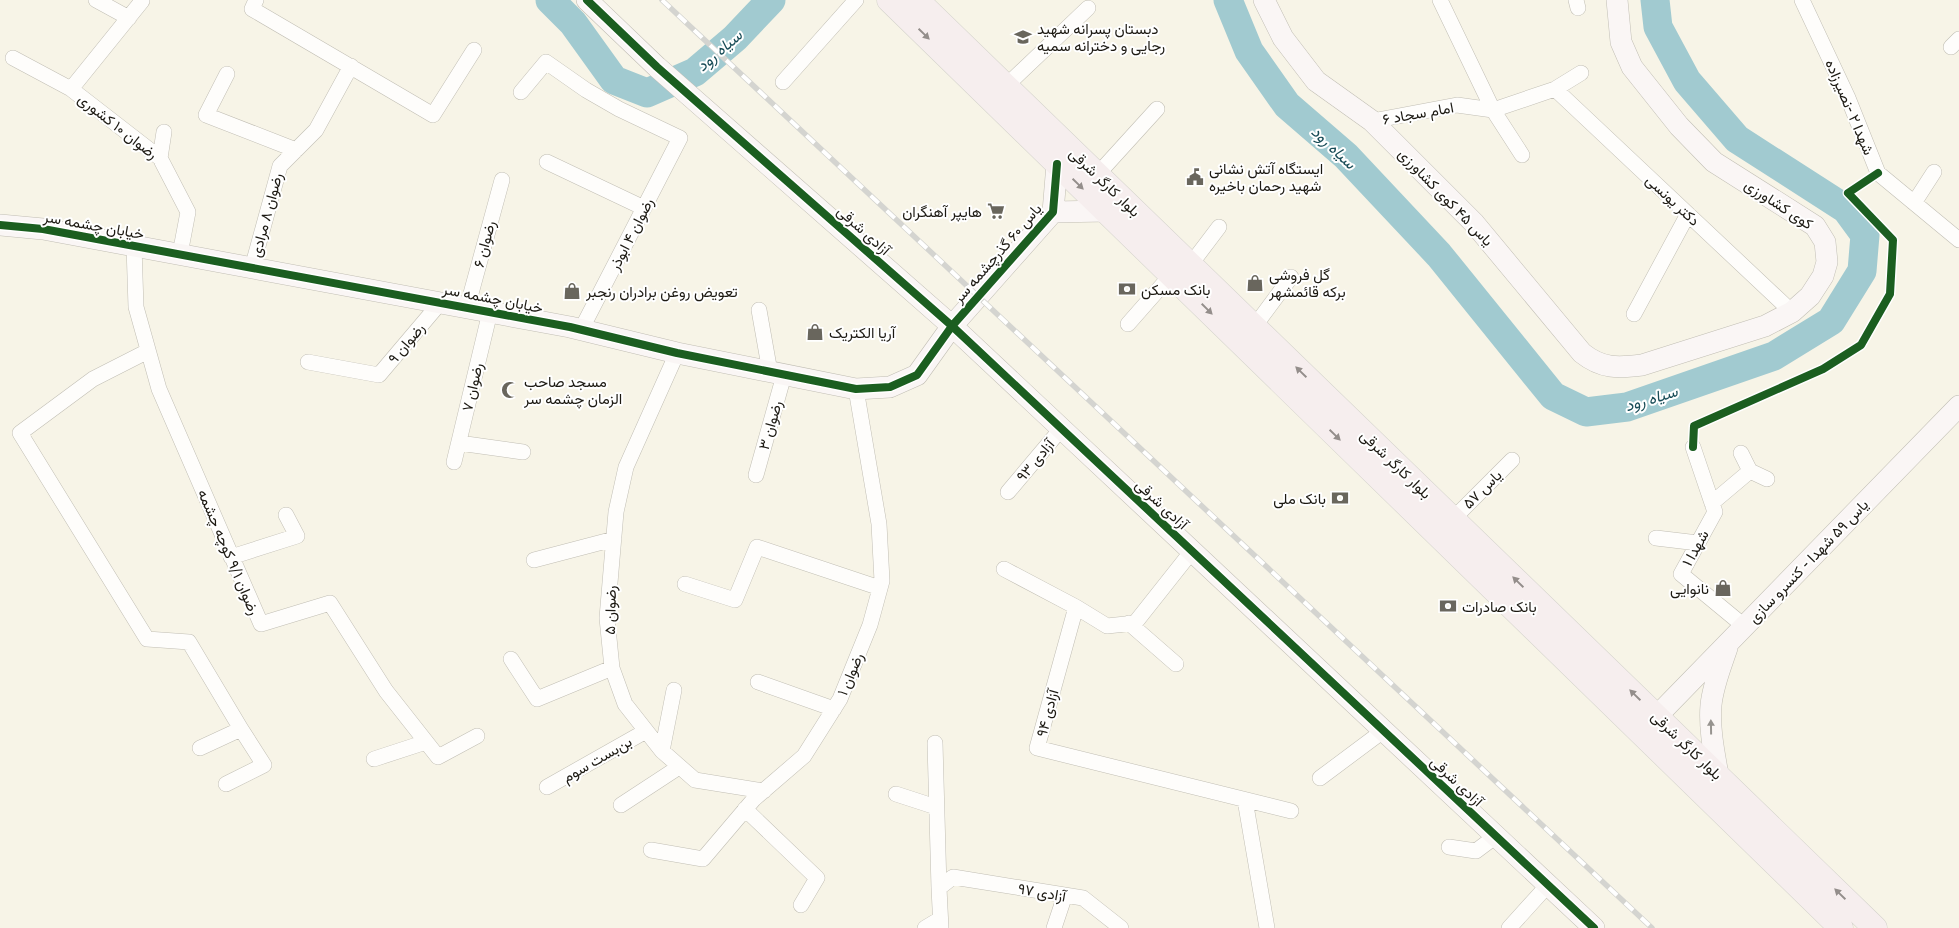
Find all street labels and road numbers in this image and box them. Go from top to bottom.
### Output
street label: شهدا ۲ -نصیرزاده [1821,56,1879,158]
street label: رضوان ۱۰ کشوری [74,89,162,164]
street label: امام سجاد ۶ [1381,97,1455,130]
street label: بلوار کارگر شرقی [1065,143,1145,221]
street label: یاس ۴۵ کوی کشاورزی [1394,144,1498,251]
street label: دکتر یونسی [1641,170,1704,231]
street label: رضوان ۸ مرادی [246,171,287,260]
street label: کوی کشاورزی [1741,175,1817,234]
street label: رضوان ۴ ابوذر [604,194,657,275]
street label: یاس ۶۰ گذرچشمه سر [948,199,1046,308]
street label: آزادی شرقی [833,201,896,261]
street label: خیابان چشمه سر [41,207,146,244]
street label: رضوان ۶ [469,219,499,269]
street label: خیابان چشمه سر [440,279,545,318]
street label: رضوان ۹ [383,319,429,367]
street label: رضوان ۷ [457,361,487,413]
street label: رضوان ۳ [754,398,786,452]
street label: بلوار کارگر شرقی [1356,425,1436,503]
street label: آزادی ۹۳ [1012,434,1060,486]
street label: یاس ۵۷ [1458,465,1506,513]
street label: آزادی شرقی [1131,475,1194,535]
street label: رضوان ۹/۱ کوچه چشمه [193,486,264,618]
street label: یاس ۵۹ شهدا - کنسرو سازی [1744,495,1873,628]
street label: شهدا ۱ [1677,526,1713,570]
street label: رضوان ۵ [600,585,620,635]
street label: رضوان ۱ [833,650,867,698]
street label: آزادی ۹۴ [1032,686,1064,739]
street label: بلوار کارگر شرقی [1647,706,1727,784]
street label: بن‌بست سوم [559,731,636,787]
street label: آزادی شرقی [1426,752,1489,812]
street label: آزادی ۹۷ [1016,878,1069,907]

